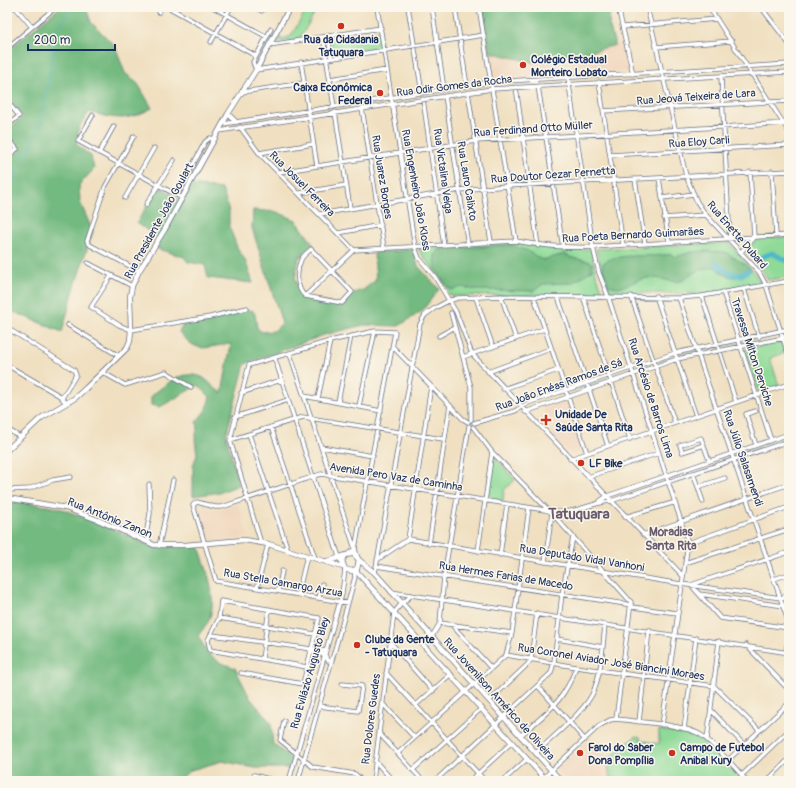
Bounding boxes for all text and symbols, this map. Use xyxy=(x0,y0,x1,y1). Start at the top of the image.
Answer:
marker: Rua da Cidadania Tatuquara xyxy=(336,21,346,31)
scale bar xyxy=(28,26,115,52)
text: 200 m xyxy=(34,33,71,48)
place label: Rua da Cidadania Tatuquara xyxy=(303,33,379,59)
place label: Colégio Estadual Monteiro Lobato xyxy=(531,53,607,79)
marker: Colégio Estadual Monteiro Lobato xyxy=(518,60,528,70)
street label: Rua Odir Gomes da Rocha xyxy=(395,72,513,100)
place label: Caixa Econômica Federal xyxy=(293,81,372,107)
street label: Rua Jeová Teixeira de Lara xyxy=(636,86,756,108)
marker: Caixa Econômica Federal xyxy=(375,88,385,98)
street label: Rua Ferdinand Otto Müller xyxy=(473,118,593,140)
street label: Rua Engenheiro João Kloss xyxy=(399,128,433,252)
street label: Rua Victalina Veiga xyxy=(431,128,455,214)
street label: Rua Eloy Carli xyxy=(668,133,730,151)
street label: Rua Juarez Borges xyxy=(369,134,395,220)
street label: Rua Lauro Calixto xyxy=(454,140,480,222)
street label: Rua Josuel Ferreira xyxy=(267,149,337,219)
street label: Rua Presidente João Goulart xyxy=(122,160,197,281)
street label: Rua Doutor Cezar Pernetta xyxy=(490,164,616,186)
street label: Rua Enette Dubard xyxy=(704,199,770,271)
street label: Rua Poeta Bernardo Guimarães xyxy=(562,225,704,245)
street label: Travessa Milton Derviche xyxy=(728,296,776,408)
street label: Rua Arcésio de Barros Lima xyxy=(625,336,677,460)
street label: Rua João Enéas Ramos de Sá xyxy=(494,356,624,414)
place label: Unidade De Saúde Santa Rita xyxy=(555,408,633,434)
street label: Rua Júlio Salasamendi xyxy=(720,408,766,508)
marker: Unidade De Saúde Santa Rita xyxy=(540,414,552,426)
place label: LF Bike xyxy=(589,457,623,470)
marker: LF Bike xyxy=(576,458,586,468)
street label: Avenida Pero Vaz de Caminha xyxy=(329,460,463,494)
street label: Rua Antônio Zanon xyxy=(66,495,154,541)
district label: Tatuquara xyxy=(547,505,610,524)
district label: Moradias Santa Rita xyxy=(645,525,697,554)
street label: Rua Deputado Vidal Vanhoni xyxy=(519,542,645,574)
street label: Rua Hermes Farias de Macedo xyxy=(438,559,574,593)
street label: Rua Stella Camargo Arzua xyxy=(223,566,343,600)
street label: Rua Evilázio Augusto Bley xyxy=(288,615,332,730)
place label: Clube da Gente - Tatuquara xyxy=(365,633,435,659)
street label: Rua Jovenilson Américo de Oliveira xyxy=(441,635,557,763)
marker: Clube da Gente - Tatuquara xyxy=(352,640,362,650)
street label: Rua Coronel Aviador José Biancini Moraes xyxy=(517,641,705,683)
street label: Rua Dolores Guedes xyxy=(359,673,383,765)
place label: Farol do Saber Dona Pompília xyxy=(588,741,655,767)
place label: Campo de Futebol Anibal Kury xyxy=(680,741,765,767)
marker: Farol do Saber Dona Pompília xyxy=(575,748,585,758)
marker: Campo de Futebol Anibal Kury xyxy=(667,748,677,758)

